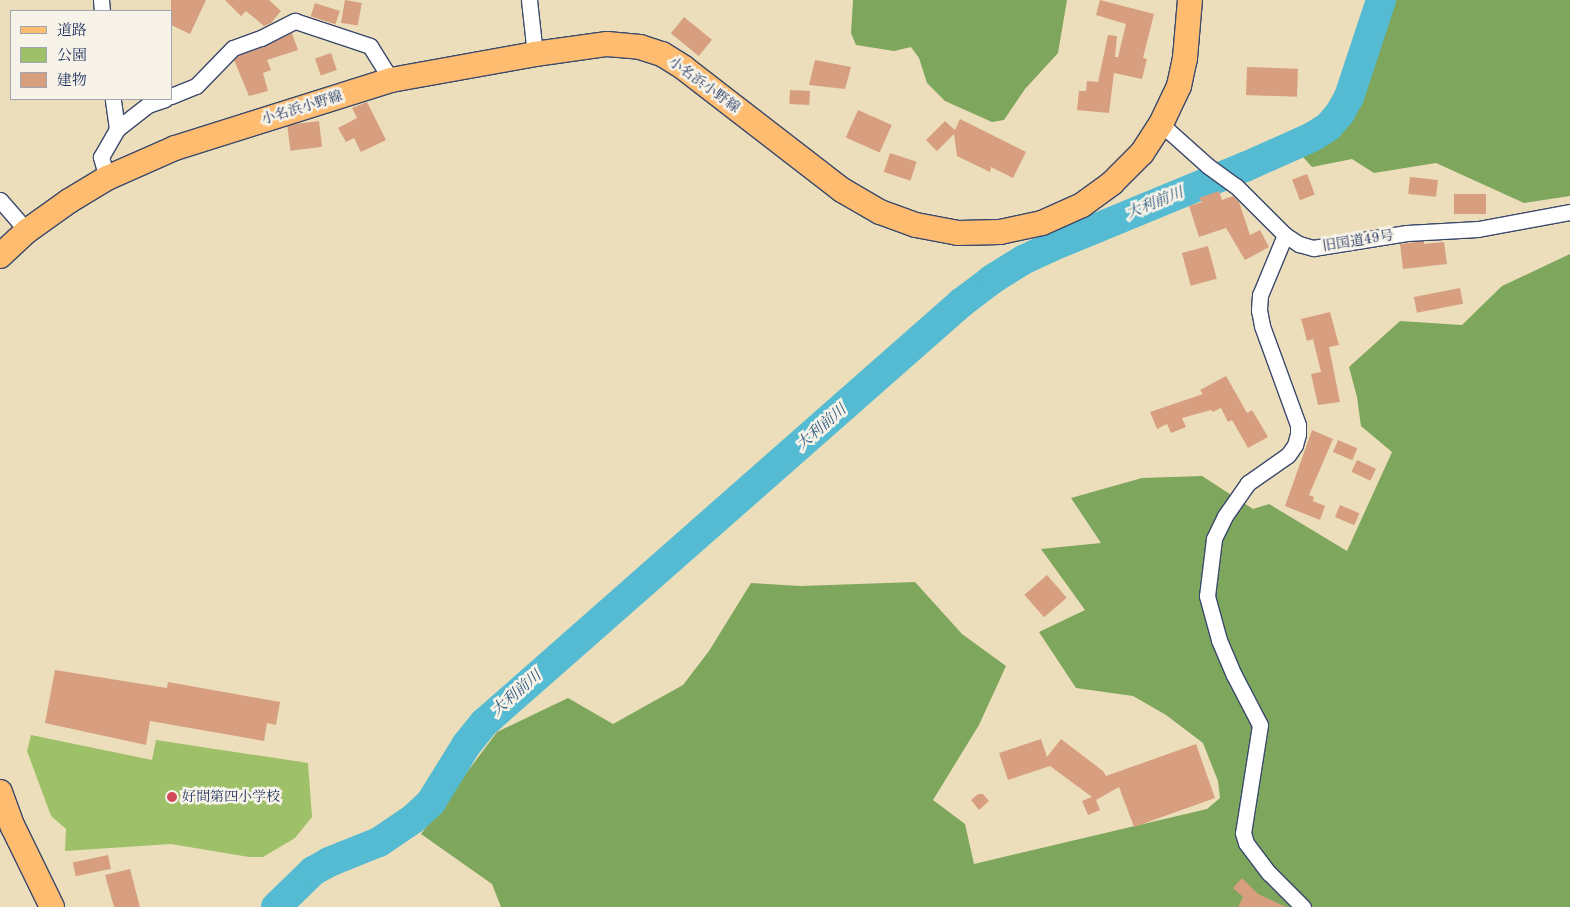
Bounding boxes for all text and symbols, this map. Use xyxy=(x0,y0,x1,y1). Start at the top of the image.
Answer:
legend xyxy=(10,10,172,100)
text: 道路 xyxy=(57,24,87,39)
text: 公園 xyxy=(57,49,87,64)
street label: 小名浜小野線 xyxy=(665,54,743,116)
text: 建物 xyxy=(57,74,87,89)
street label: 小名浜小野線 xyxy=(259,88,345,128)
water label: 大利前川 xyxy=(1124,184,1186,224)
street label: 旧国道49号 xyxy=(1321,227,1395,255)
water label: 大利前川 xyxy=(793,402,851,454)
water label: 大利前川 xyxy=(488,668,546,720)
place label: 好間第四小学校 xyxy=(182,789,280,805)
marker: 好間第四小学校 xyxy=(166,791,178,803)

